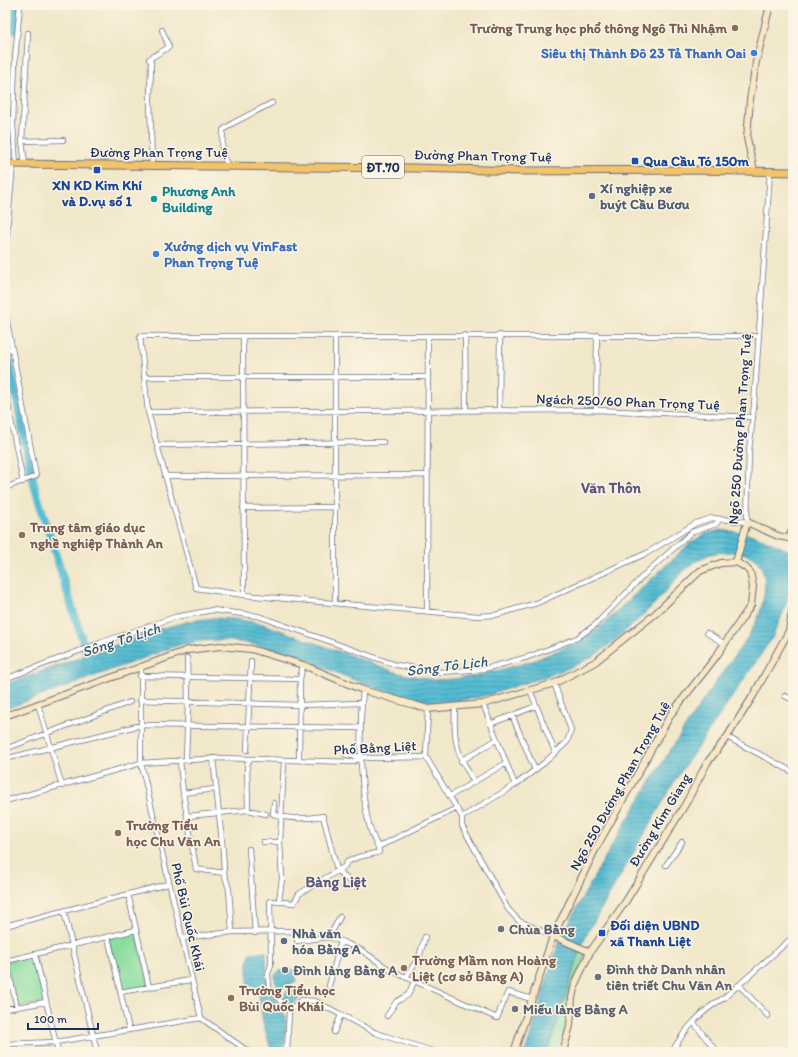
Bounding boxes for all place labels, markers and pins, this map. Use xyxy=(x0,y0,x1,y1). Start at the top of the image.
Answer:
place label: Trường Trung học phổ thông Ngô Thì Nhậm xyxy=(469,20,727,37)
marker: Trường Trung học phổ thông Ngô Thì Nhậm xyxy=(730,23,740,33)
place label: Siêu thị Thành Đô 23 Tả Thanh Oai xyxy=(541,45,746,62)
marker: Siêu thị Thành Đô 23 Tả Thanh Oai xyxy=(749,48,759,58)
place label: Qua Cầu Tó 150m xyxy=(643,153,749,170)
marker: Qua Cầu Tó 150m xyxy=(630,156,640,166)
marker: XN KD Kim Khí và D.vụ số 1 xyxy=(92,165,102,175)
place label: XN KD Kim Khí và D.vụ số 1 xyxy=(52,177,142,210)
place label: Xí nghiệp xe buýt Cầu Bươu xyxy=(600,180,690,213)
place label: Phương Anh Building xyxy=(162,183,236,216)
marker: Xí nghiệp xe buýt Cầu Bươu xyxy=(587,191,597,201)
marker: Phương Anh Building xyxy=(149,194,159,204)
place label: Xưởng dịch vụ VinFast Phan Trọng Tuệ xyxy=(164,238,298,271)
marker: Xưởng dịch vụ VinFast Phan Trọng Tuệ xyxy=(151,249,161,259)
place label: Trung tâm giáo dục nghề nghiệp Thành An xyxy=(29,519,163,552)
marker: Trung tâm giáo dục nghề nghiệp Thành An xyxy=(17,530,27,540)
place label: Trường Tiểu học Chu Văn An xyxy=(125,817,221,850)
marker: Trường Tiểu học Chu Văn An xyxy=(113,828,123,838)
place label: Đối diện UBND xã Thanh Liệt xyxy=(610,917,700,950)
place label: Chùa Bằng xyxy=(509,921,576,938)
marker: Chùa Bằng xyxy=(496,924,506,934)
place label: Nhà văn hóa Bằng A xyxy=(292,925,362,958)
marker: Đối diện UBND xã Thanh Liệt xyxy=(597,928,607,938)
marker: Nhà văn hóa Bằng A xyxy=(279,936,289,946)
place label: Trường Mầm non Hoàng Liệt (cơ sở Bằng A) xyxy=(411,952,557,985)
place label: Đình thờ Danh nhân tiên triết Chu Văn An xyxy=(606,961,732,994)
place label: Đình làng Bằng A xyxy=(293,962,398,979)
marker: Trường Mầm non Hoàng Liệt (cơ sở Bằng A) xyxy=(399,963,409,973)
marker: Đình làng Bằng A xyxy=(280,965,290,975)
marker: Đình thờ Danh nhân tiên triết Chu Văn An xyxy=(593,972,603,982)
place label: Trường Tiểu học Bùi Quốc Khái xyxy=(238,982,336,1015)
marker: Trường Tiểu học Bùi Quốc Khái xyxy=(226,993,236,1003)
place label: Miếu làng Bằng A xyxy=(523,1001,629,1018)
marker: Miếu làng Bằng A xyxy=(510,1004,520,1014)

